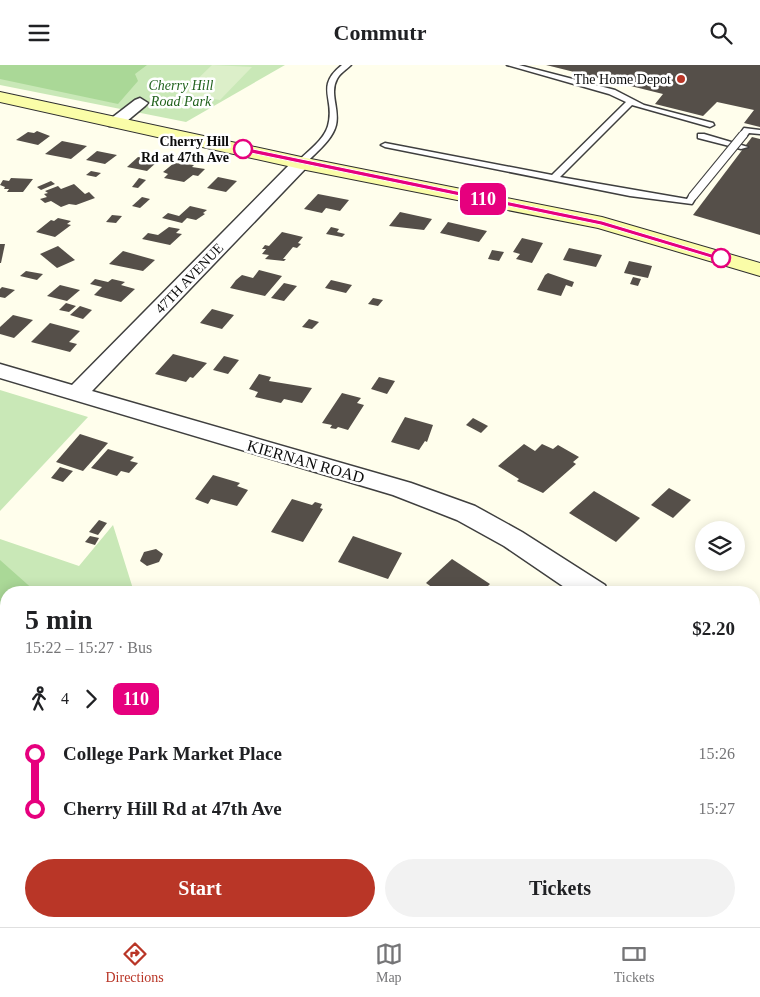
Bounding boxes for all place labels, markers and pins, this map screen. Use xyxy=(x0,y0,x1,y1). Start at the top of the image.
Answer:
place label: The Home Depot xyxy=(574,72,671,87)
marker: The Home Depot xyxy=(675,73,687,85)
place label: Cherry Hill Rd at 47th Ave xyxy=(141,134,229,165)
marker: Cherry Hill Rd at 47th Ave xyxy=(233,139,253,159)
unlabelled marker xyxy=(711,248,731,268)

